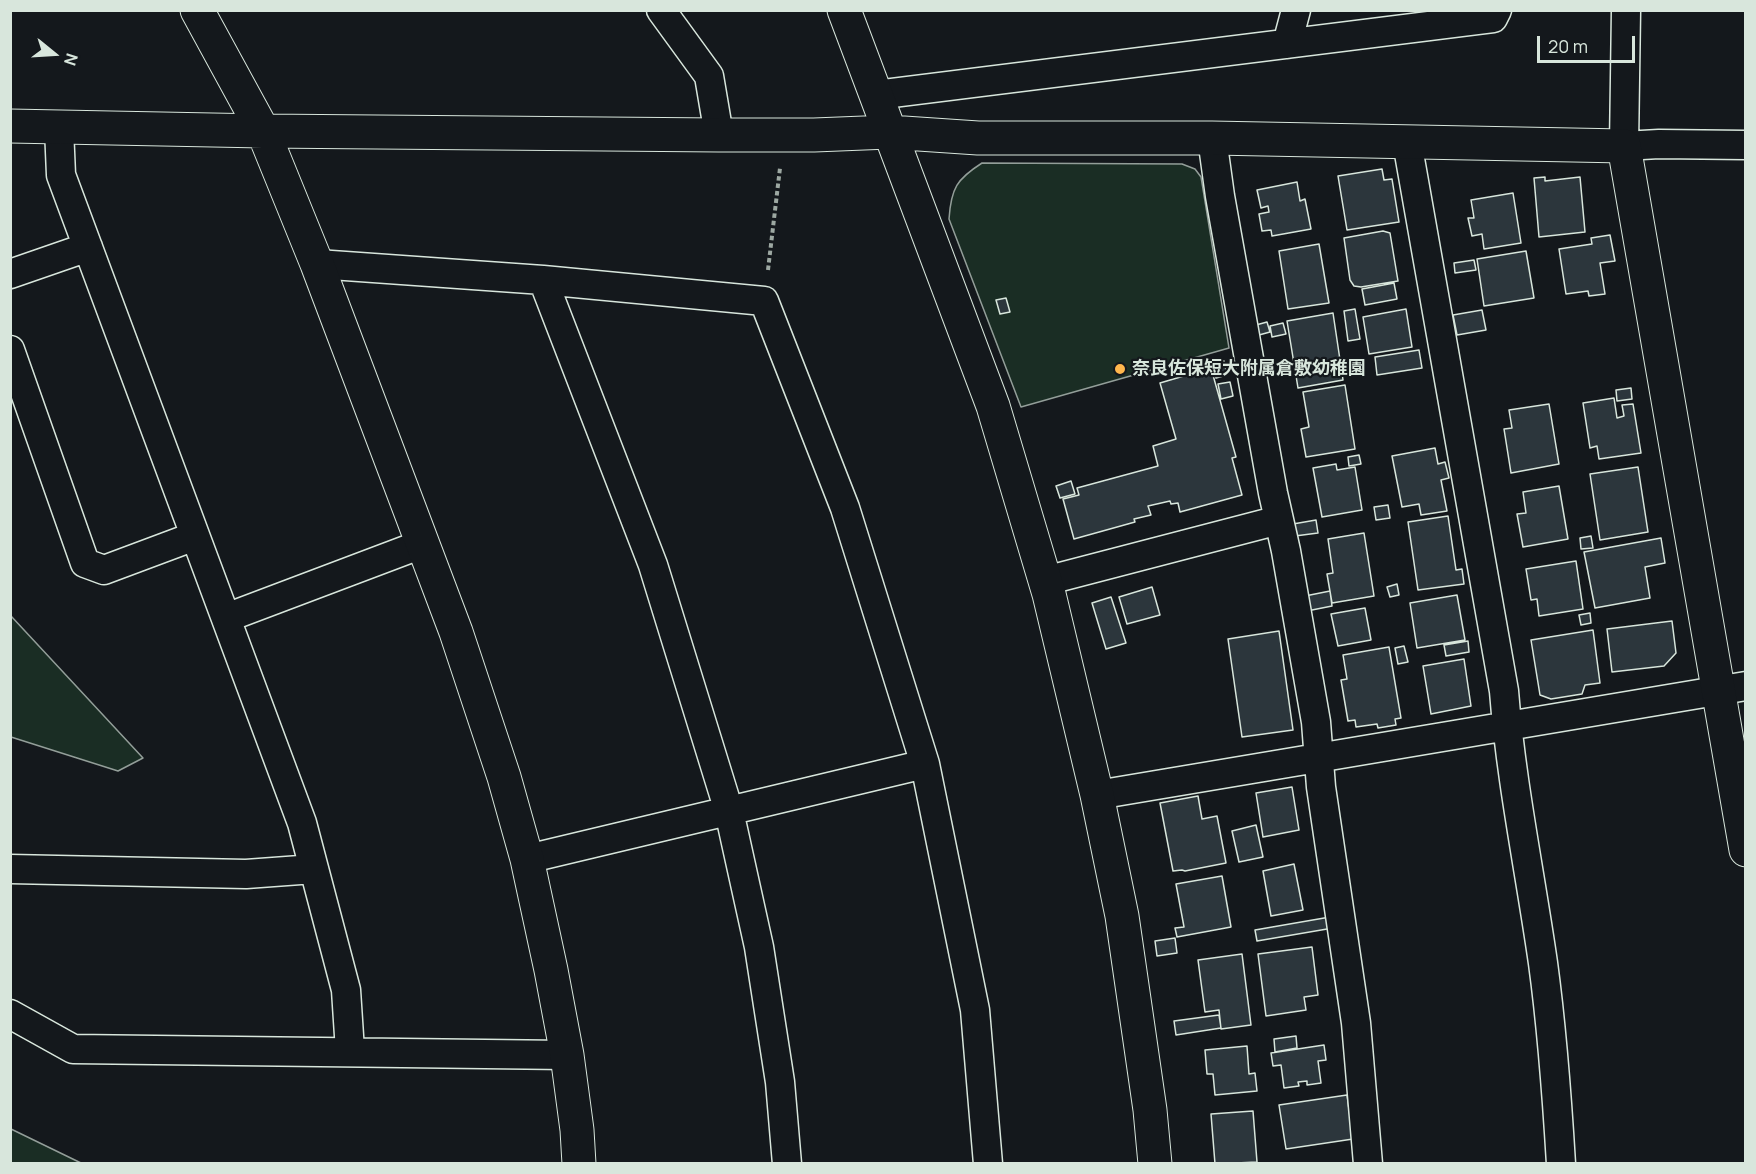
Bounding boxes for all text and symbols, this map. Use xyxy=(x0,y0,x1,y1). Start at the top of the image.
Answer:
north arrow xyxy=(24,24,84,84)
scale bar xyxy=(1540,24,1638,62)
text: 20 m xyxy=(1548,34,1588,58)
text: N xyxy=(59,51,83,68)
place label: 奈良佐保短大附属倉敷幼稚園 xyxy=(1132,358,1366,380)
marker: 奈良佐保短大附属倉敷幼稚園 xyxy=(1113,362,1127,376)

